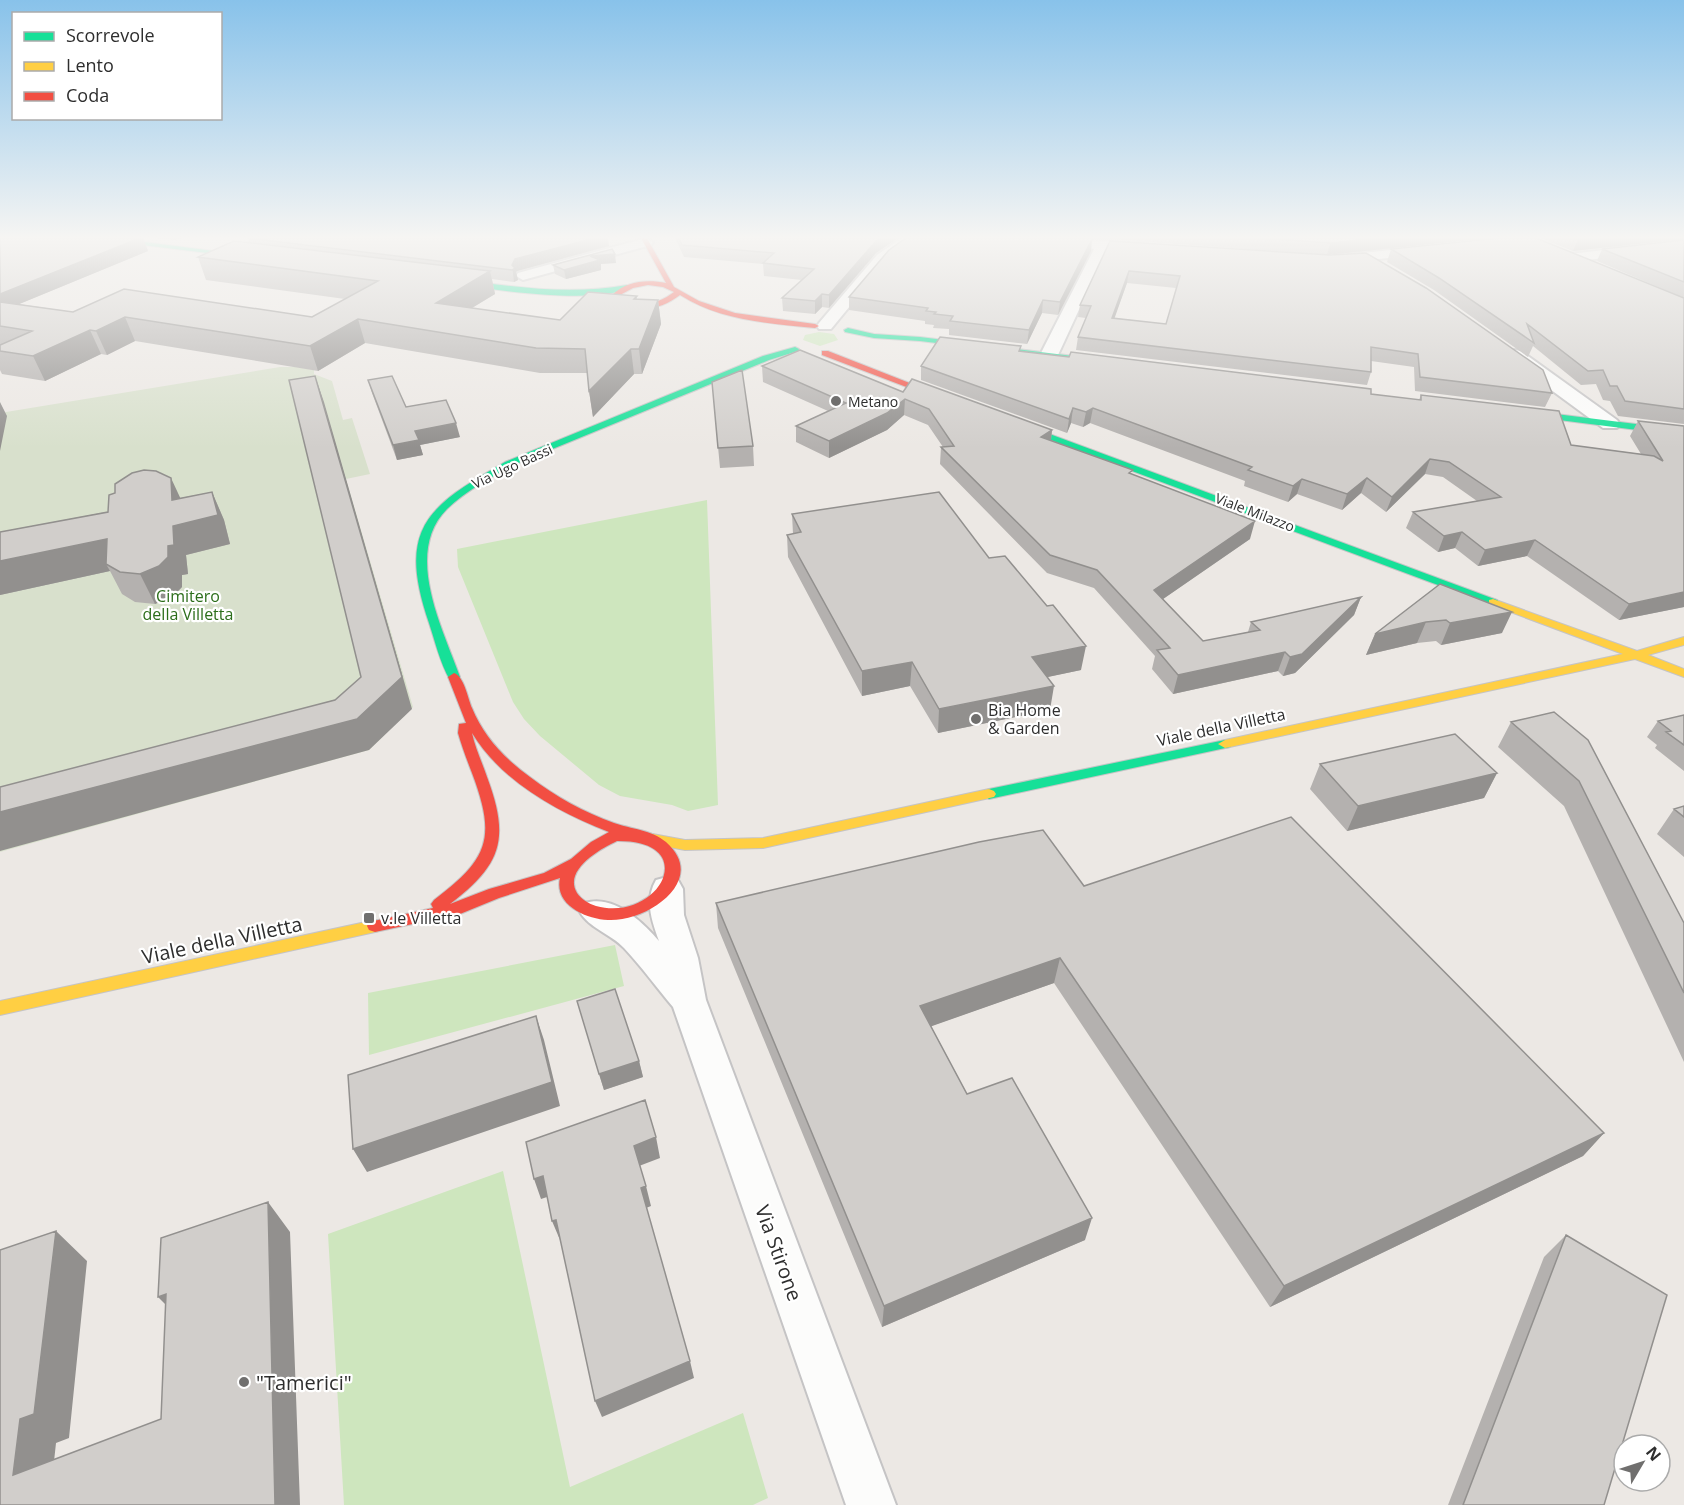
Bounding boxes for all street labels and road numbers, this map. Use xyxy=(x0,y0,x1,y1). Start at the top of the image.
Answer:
street label: Via Ugo Bassi xyxy=(469,439,555,493)
street label: Viale Milazzo xyxy=(1213,488,1297,536)
street label: Viale della Villetta xyxy=(1155,703,1287,751)
street label: Viale della Villetta xyxy=(139,910,305,970)
street label: Via Stirone xyxy=(749,1201,809,1305)

